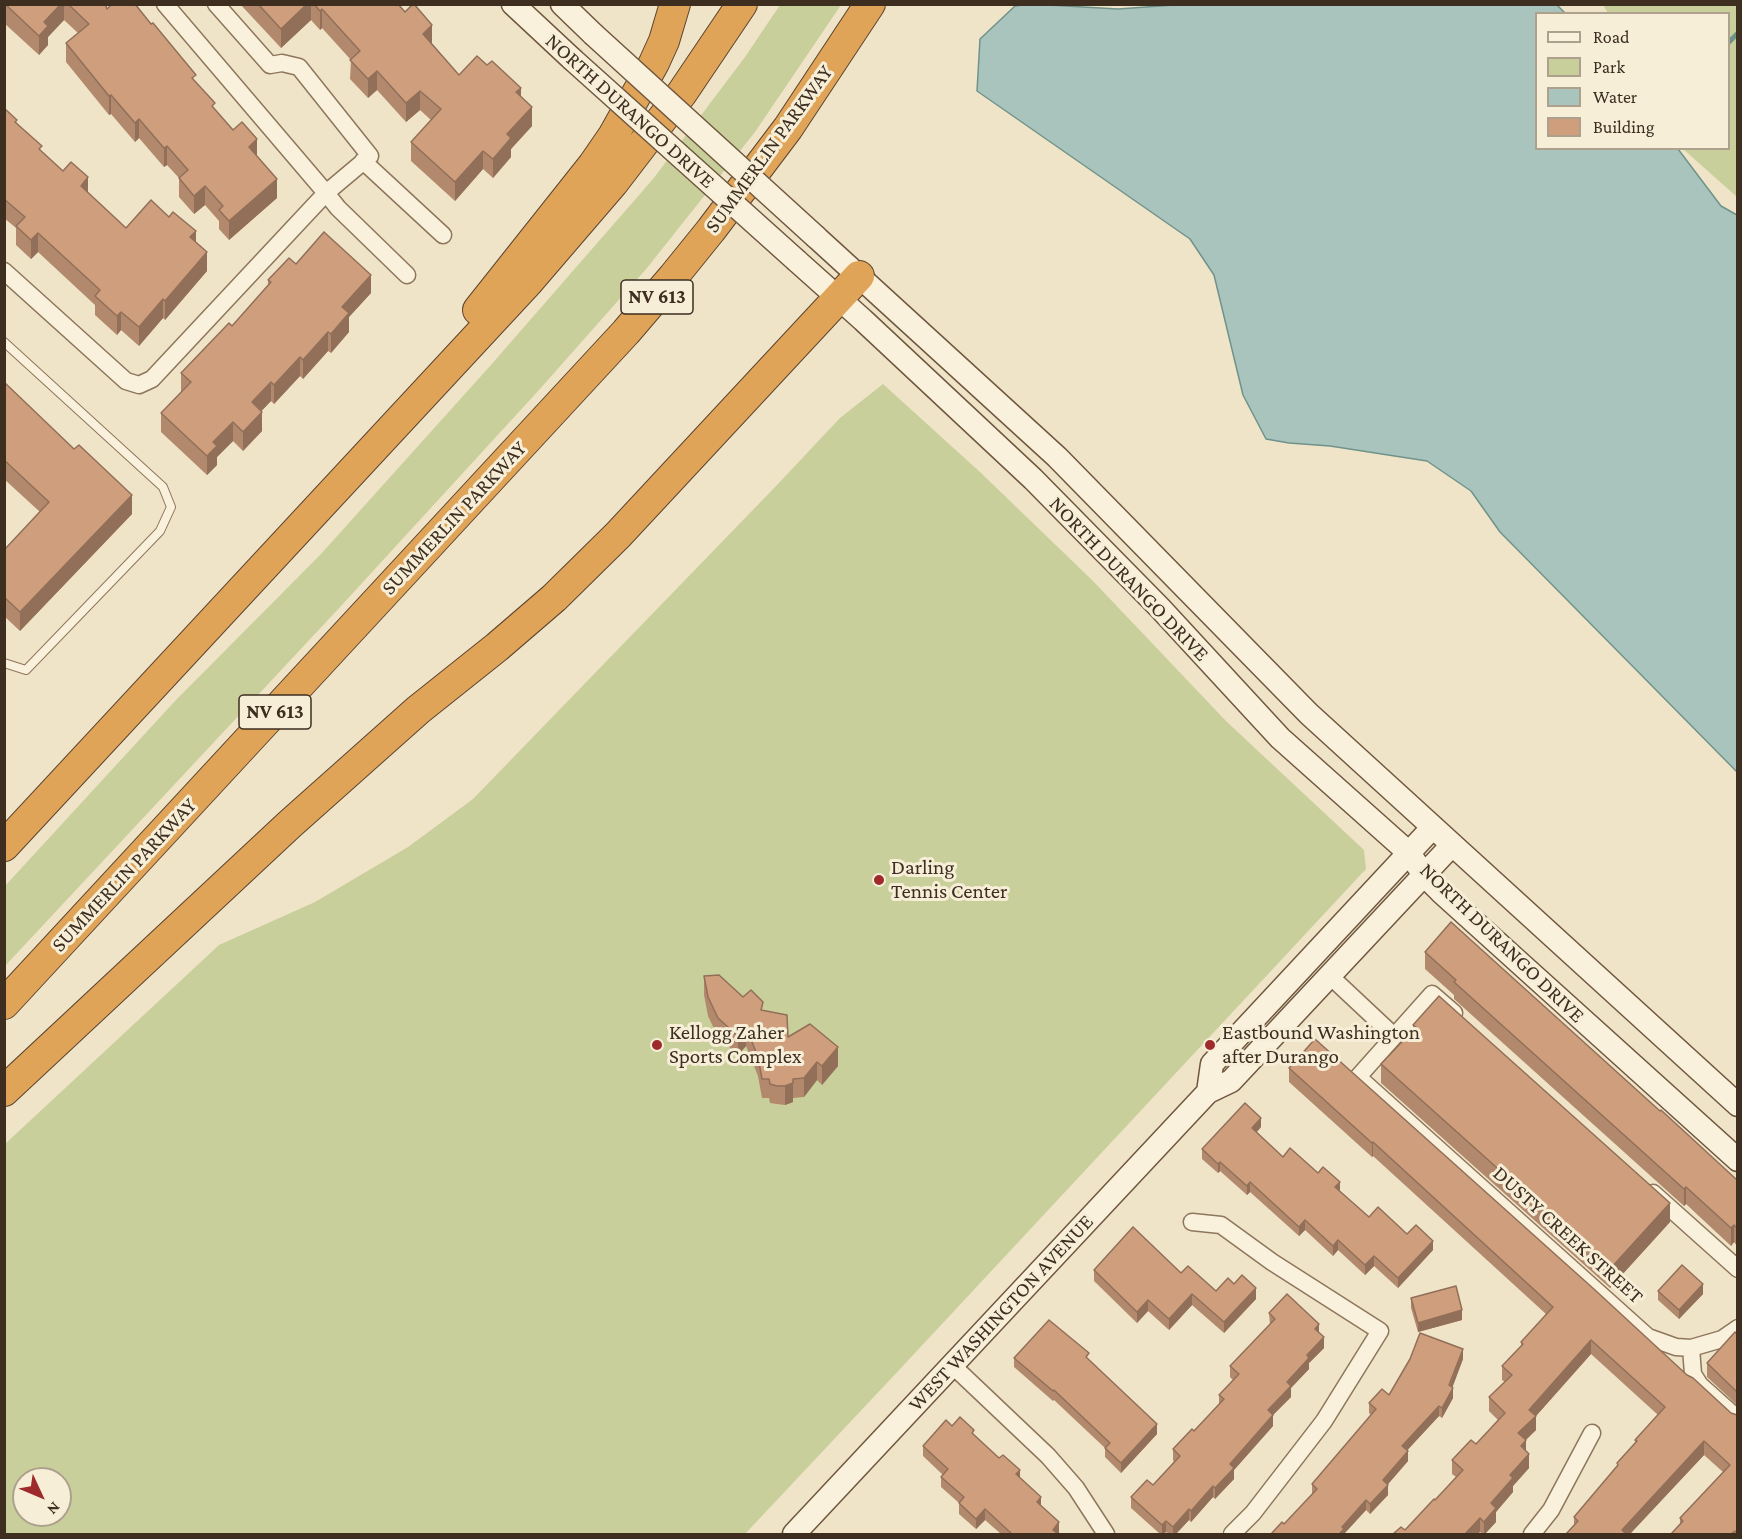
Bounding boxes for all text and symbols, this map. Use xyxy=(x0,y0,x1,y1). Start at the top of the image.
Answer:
legend xyxy=(1535,12,1730,150)
text: Road xyxy=(1593,27,1630,47)
street label: NORTH DURANGO DRIVE xyxy=(540,28,720,194)
text: Park xyxy=(1593,57,1625,77)
street label: SUMMERLIN PARKWAY xyxy=(700,60,838,238)
text: Water xyxy=(1593,87,1637,107)
text: Building xyxy=(1593,117,1654,137)
road number: NV 613 xyxy=(621,280,693,314)
street label: SUMMERLIN PARKWAY xyxy=(376,436,532,600)
street label: NORTH DURANGO DRIVE xyxy=(1044,491,1214,667)
road number: NV 613 xyxy=(239,695,311,729)
street label: SUMMERLIN PARKWAY xyxy=(46,793,202,957)
place label: Darling Tennis Center xyxy=(891,855,1007,905)
street label: NORTH DURANGO DRIVE xyxy=(1414,858,1590,1028)
marker: Darling Tennis Center xyxy=(872,873,886,887)
place label: Kellogg Zaher Sports Complex xyxy=(669,1020,802,1070)
place label: Eastbound Washington after Durango xyxy=(1222,1020,1420,1070)
marker: Kellogg Zaher Sports Complex xyxy=(650,1038,664,1052)
marker: Eastbound Washington after Durango xyxy=(1203,1038,1217,1052)
street label: DUSTY CREEK STREET xyxy=(1488,1161,1648,1309)
street label: WEST WASHINGTON AVENUE xyxy=(903,1209,1099,1417)
north arrow xyxy=(12,1467,72,1527)
text: N xyxy=(44,1499,64,1518)

